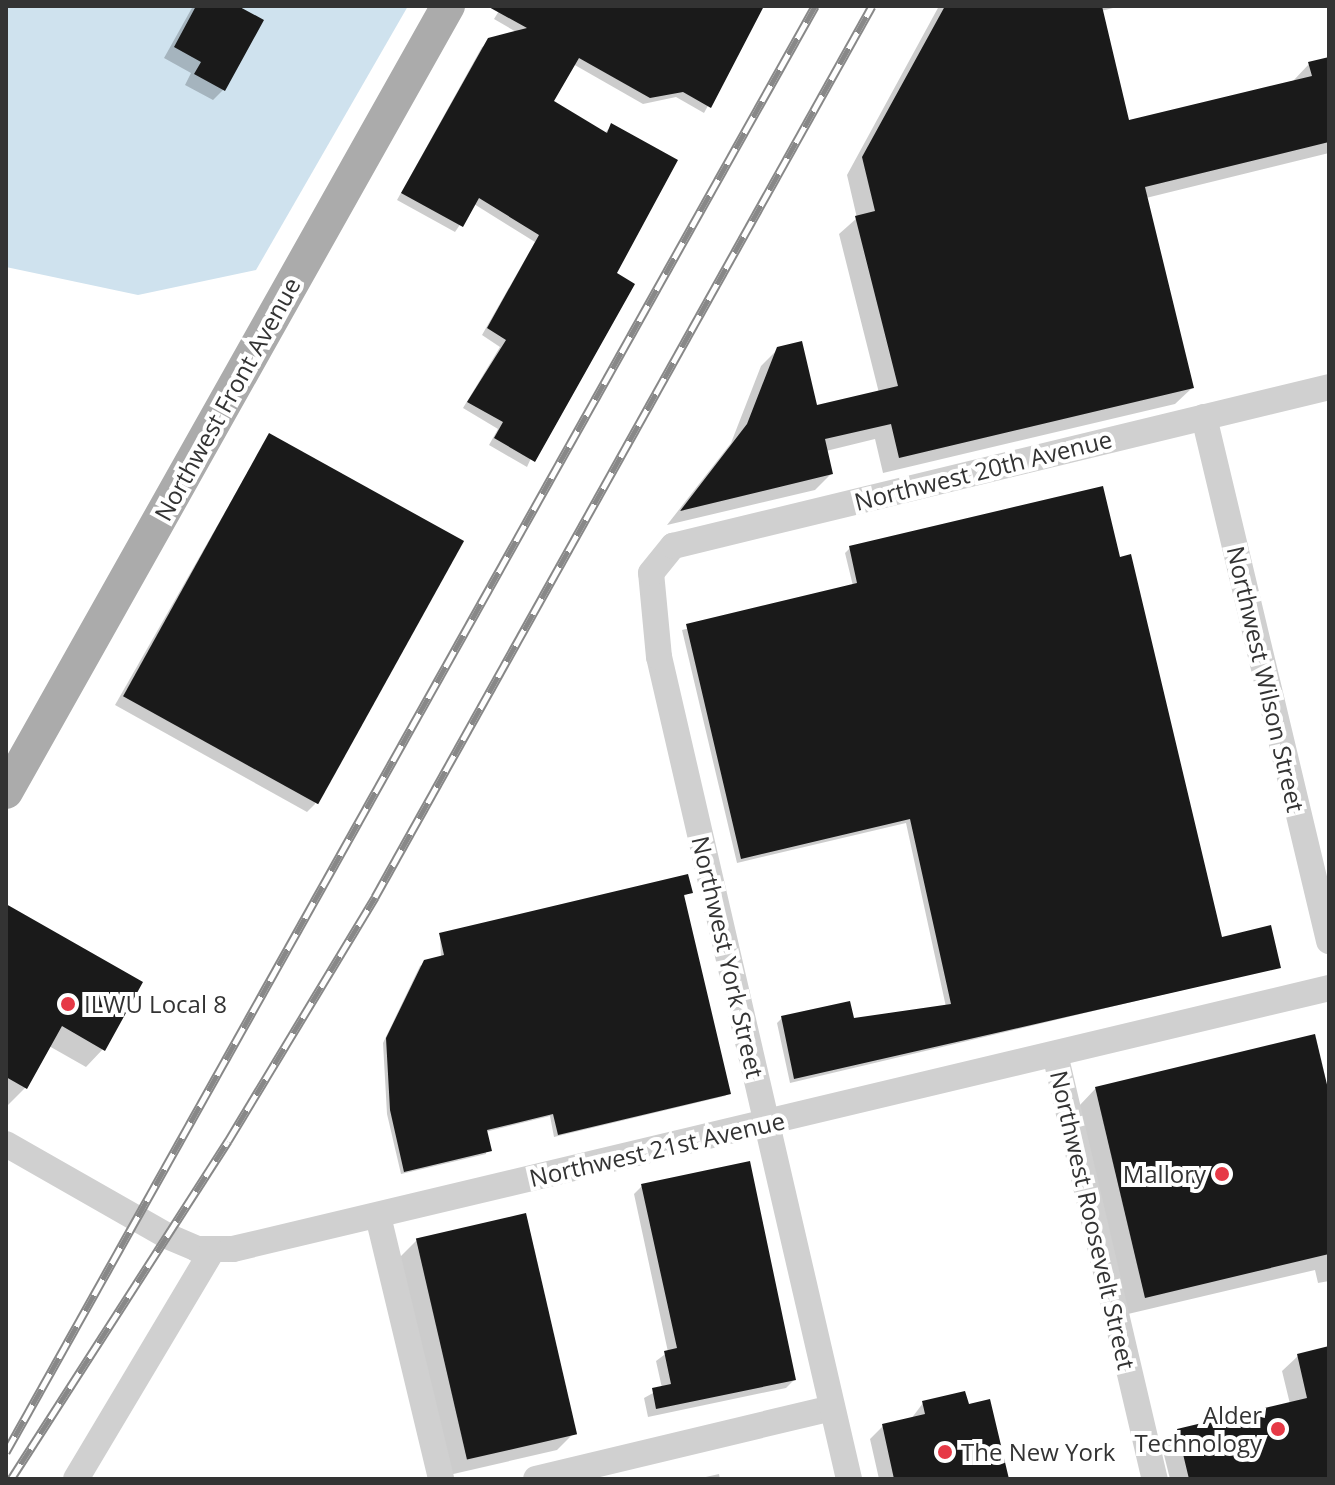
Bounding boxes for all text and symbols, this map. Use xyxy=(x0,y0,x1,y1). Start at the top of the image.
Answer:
street label: Northwest Front Avenue xyxy=(148,272,306,526)
street label: Northwest 20th Avenue xyxy=(851,424,1115,516)
street label: Northwest Wilson Street xyxy=(1221,543,1311,815)
street label: Northwest York Street xyxy=(686,833,770,1081)
place label: ILWU Local 8 xyxy=(84,990,227,1018)
marker: ILWU Local 8 xyxy=(59,995,77,1013)
street label: Northwest Roosevelt Street xyxy=(1045,1068,1141,1372)
street label: Northwest 21st Avenue xyxy=(527,1106,787,1192)
place label: Mallory xyxy=(1123,1160,1206,1188)
marker: Mallory xyxy=(1213,1165,1231,1183)
place label: Alder Technology xyxy=(1134,1401,1262,1457)
marker: Alder Technology xyxy=(1269,1420,1287,1438)
place label: The New York xyxy=(961,1438,1115,1466)
marker: The New York xyxy=(936,1443,954,1461)

